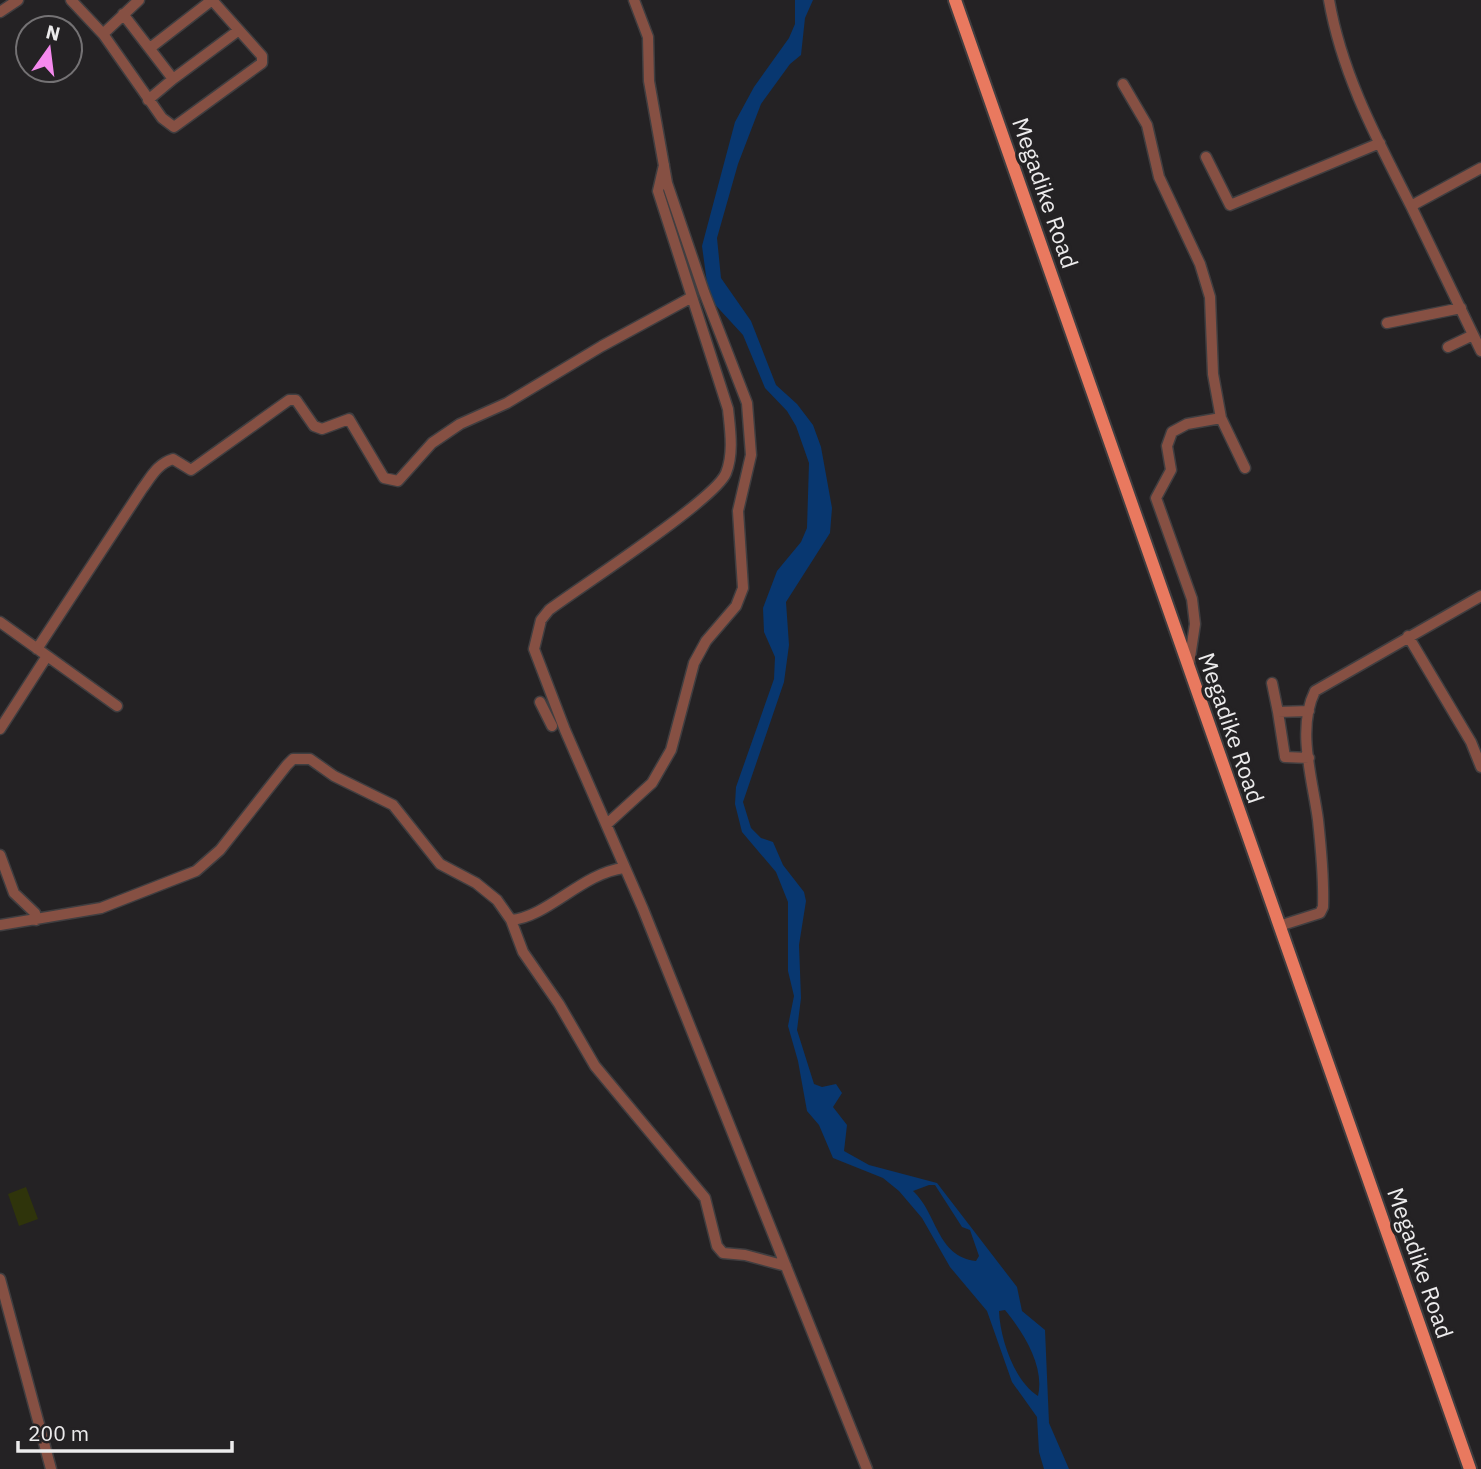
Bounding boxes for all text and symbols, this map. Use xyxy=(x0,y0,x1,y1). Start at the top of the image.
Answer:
north arrow xyxy=(14,14,84,84)
text: N xyxy=(44,19,63,46)
street label: Megadike Road xyxy=(1006,113,1086,272)
street label: Megadike Road xyxy=(1192,648,1272,807)
street label: Megadike Road xyxy=(1381,1183,1461,1342)
scale bar xyxy=(18,1410,231,1454)
text: 200 m xyxy=(28,1419,89,1447)

